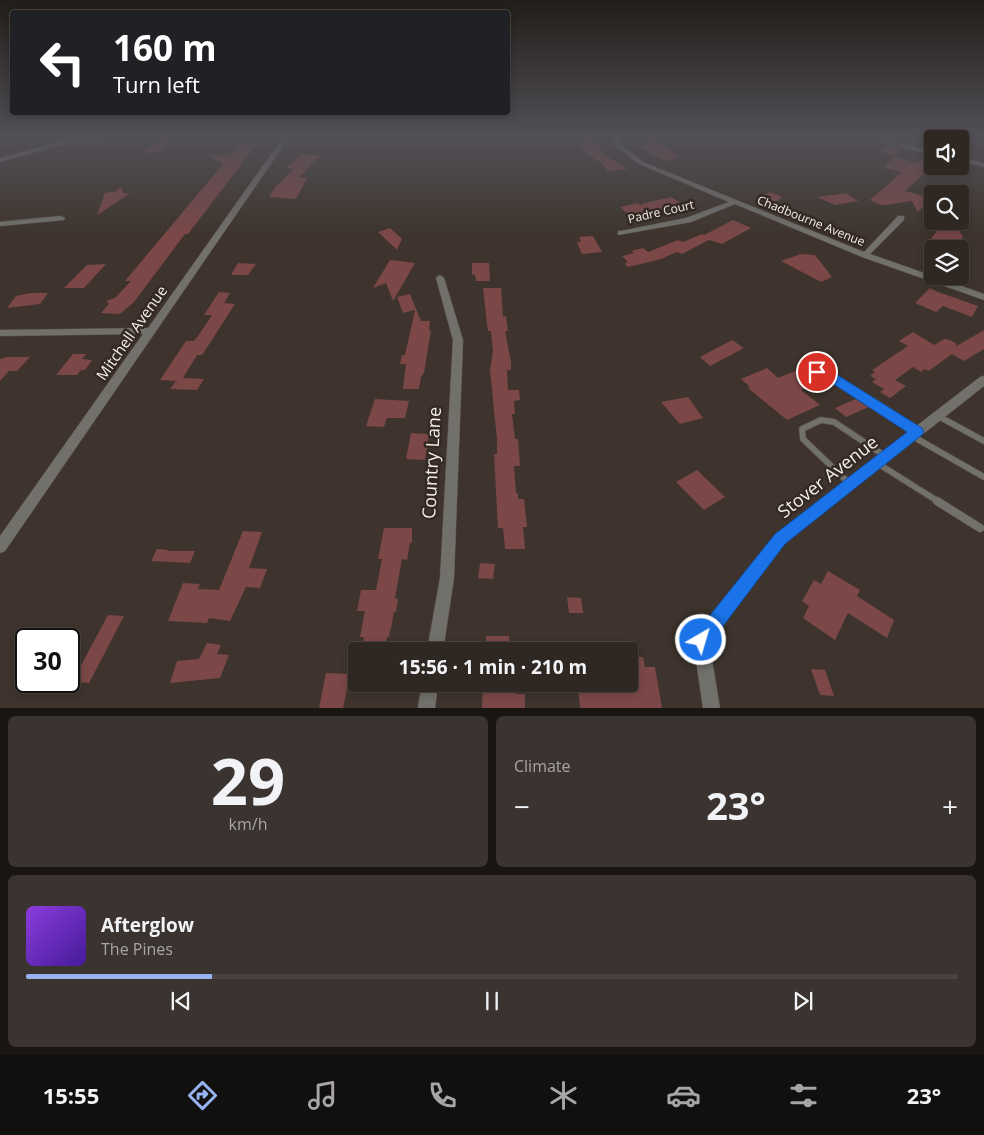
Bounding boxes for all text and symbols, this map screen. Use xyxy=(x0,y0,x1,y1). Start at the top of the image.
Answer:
text: 160 m xyxy=(113,24,217,71)
icon: left xyxy=(30,30,95,95)
text: Turn left xyxy=(113,69,200,99)
map controls xyxy=(924,130,969,285)
button: sound xyxy=(924,130,969,175)
button: search xyxy=(924,185,969,230)
street label: Chadbourne Avenue xyxy=(755,191,868,250)
street label: Padre Court xyxy=(626,196,696,227)
button: layers xyxy=(924,240,969,285)
street label: Mitchell Avenue xyxy=(91,281,171,384)
pin xyxy=(796,351,838,393)
icon: arrive xyxy=(803,358,831,386)
street label: Country Lane xyxy=(416,406,446,520)
street label: Stover Avenue xyxy=(772,430,882,523)
position arrow xyxy=(674,613,726,665)
speed limit sign: 30 xyxy=(15,628,80,693)
text: 15:56 · 1 min · 210 m xyxy=(399,654,587,680)
text: 29 xyxy=(211,736,285,824)
text: Climate xyxy=(514,755,571,777)
text: 23° xyxy=(706,779,766,831)
text: − xyxy=(514,787,530,825)
text: + xyxy=(942,787,958,825)
text: km/h xyxy=(229,813,267,835)
text: Afterglow xyxy=(101,912,194,938)
text: The Pines xyxy=(101,938,173,960)
icon: previous xyxy=(167,987,195,1015)
icon: pause xyxy=(478,987,506,1015)
icon: next xyxy=(789,987,817,1015)
icon: directions xyxy=(185,1078,220,1113)
icon: music xyxy=(305,1078,340,1113)
icon: phone xyxy=(425,1078,460,1113)
icon: climate xyxy=(546,1078,581,1113)
icon: car xyxy=(666,1078,701,1113)
icon: filters xyxy=(786,1078,821,1113)
text: 15:55 xyxy=(43,1080,99,1110)
text: 23° xyxy=(907,1080,941,1110)

